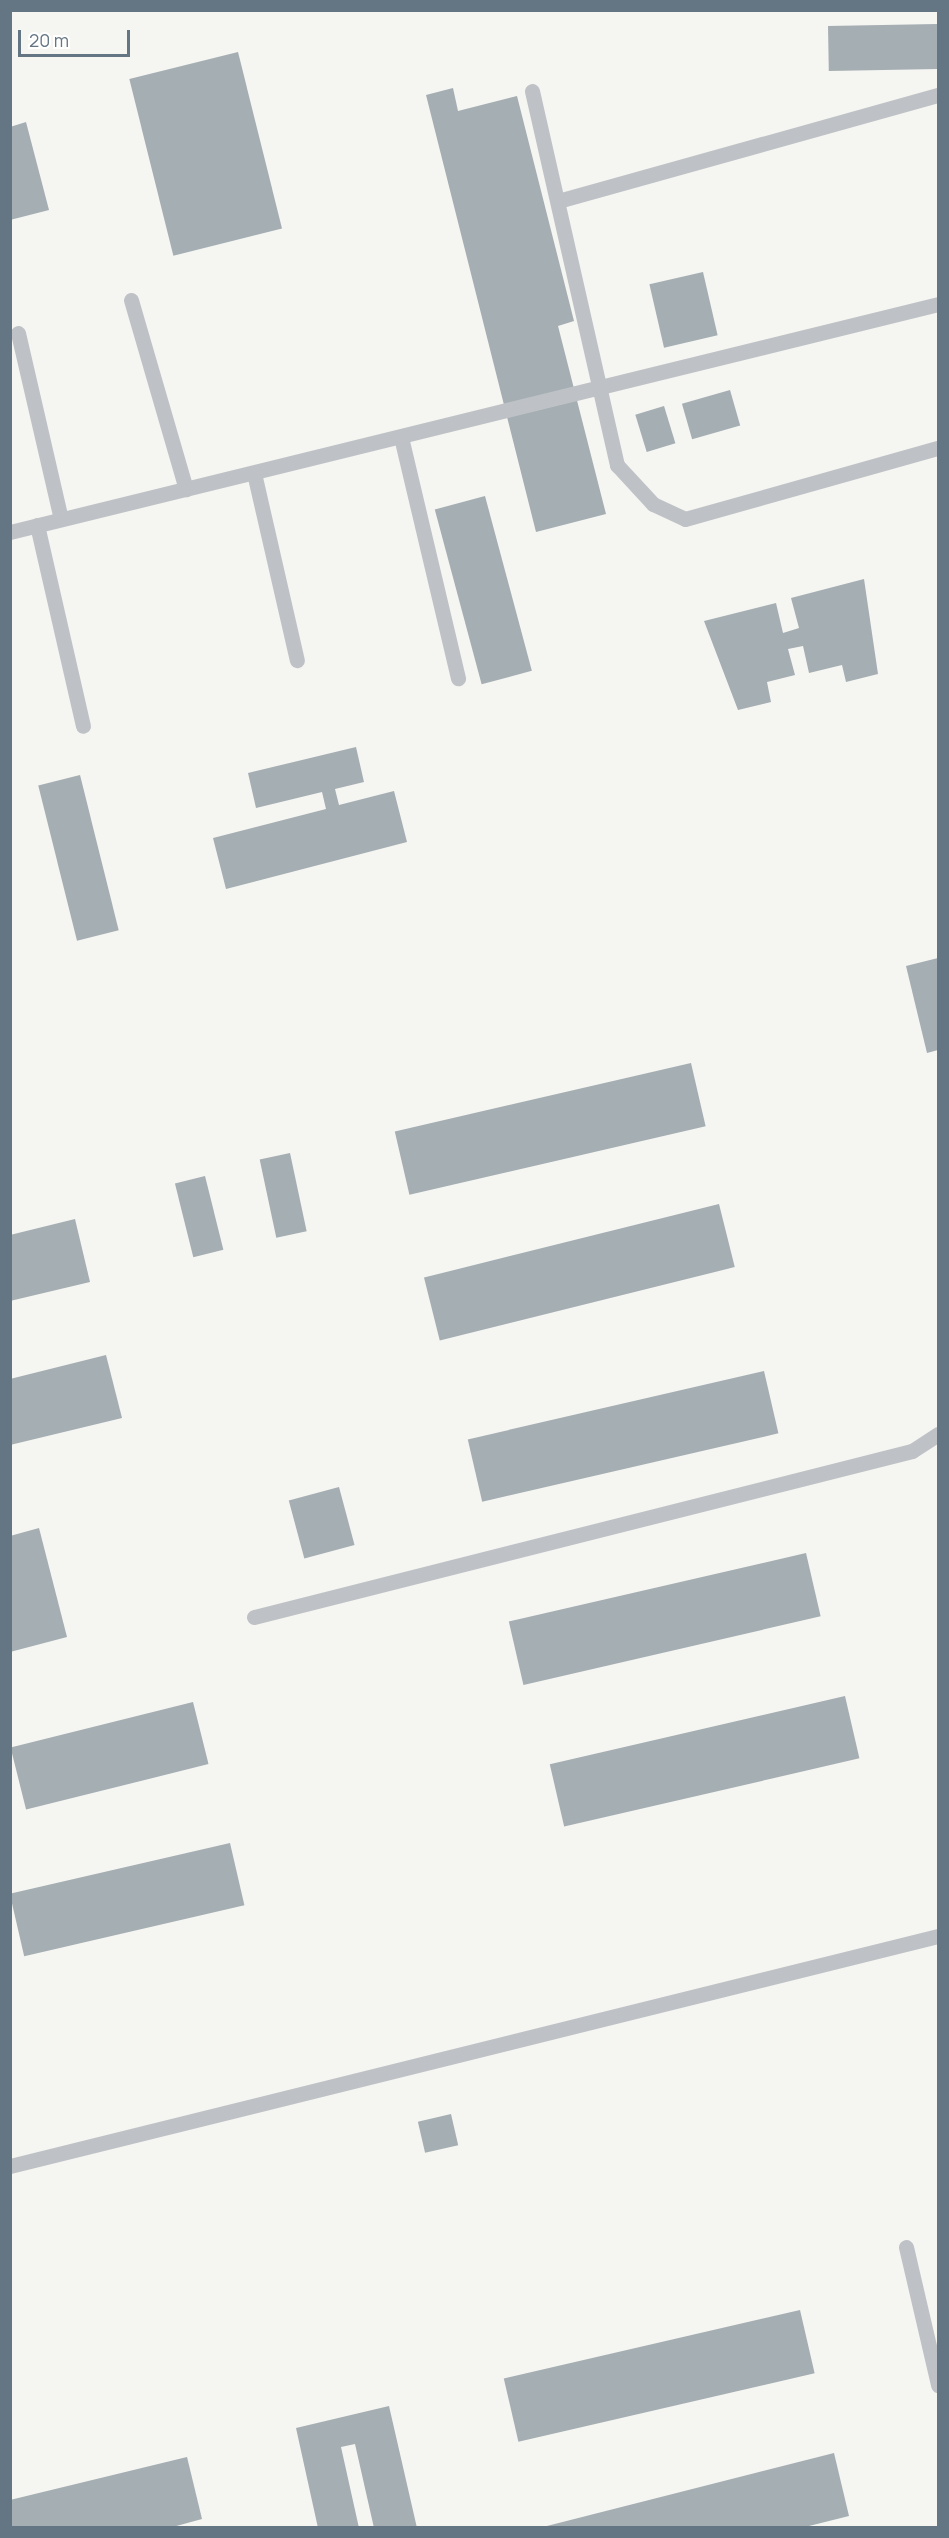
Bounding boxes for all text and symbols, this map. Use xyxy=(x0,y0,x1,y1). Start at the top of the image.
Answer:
scale bar xyxy=(21,18,134,56)
text: 20 m xyxy=(29,28,69,52)

